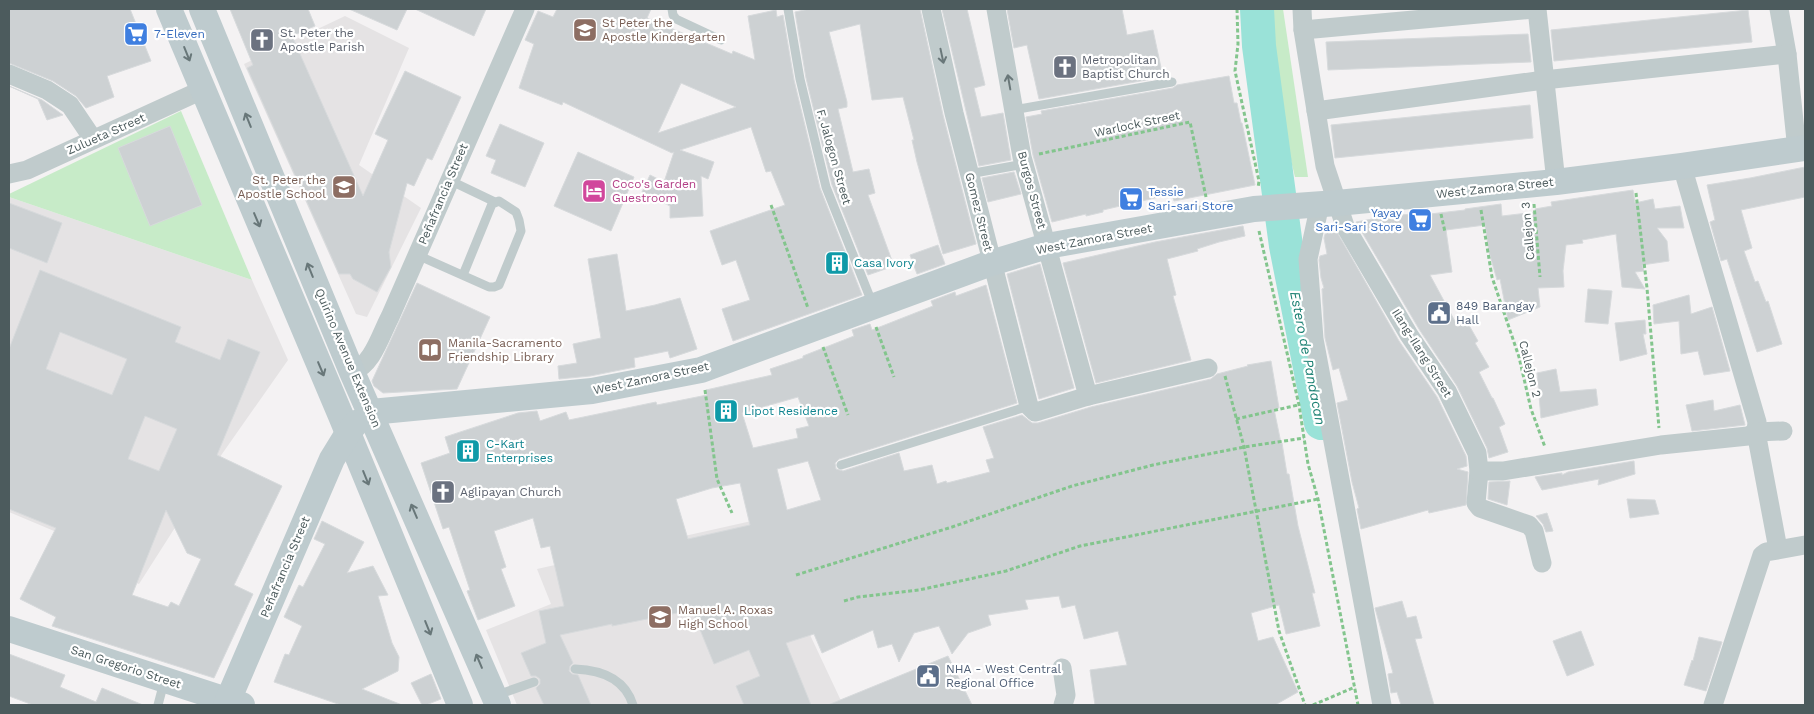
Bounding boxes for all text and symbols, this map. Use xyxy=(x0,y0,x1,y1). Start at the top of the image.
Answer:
place label: St Peter the Apostle Kindergarten xyxy=(602,16,725,44)
school or university icon: St Peter the Apostle Kindergarten xyxy=(572,17,598,43)
supermarket icon: 7-Eleven xyxy=(123,21,149,47)
place label: St. Peter the Apostle Parish xyxy=(280,26,365,54)
place label: 7-Eleven xyxy=(154,27,205,41)
church icon: St. Peter the Apostle Parish xyxy=(249,27,275,53)
one-way arrow xyxy=(183,46,193,61)
one-way arrow xyxy=(937,48,947,64)
place label: Metropolitan Baptist Church xyxy=(1082,53,1170,81)
church icon: Metropolitan Baptist Church xyxy=(1052,54,1078,80)
one-way arrow xyxy=(1003,74,1013,90)
street label: F. Jalogon Street xyxy=(814,108,854,206)
street label: Warlock Street xyxy=(1093,108,1181,140)
street label: Zulueta Street xyxy=(65,110,147,158)
one-way arrow xyxy=(243,113,253,128)
street label: Peñafrancia Street xyxy=(415,141,471,247)
street label: Burgos Street xyxy=(1015,150,1049,230)
street label: Gomez Street xyxy=(962,171,996,253)
place label: St. Peter the Apostle School xyxy=(237,173,326,201)
school or university icon: St. Peter the Apostle School xyxy=(331,174,357,200)
street label: West Zamora Street xyxy=(1436,175,1554,201)
place label: Coco's Garden Guestroom xyxy=(612,177,696,205)
hotel icon: Coco's Garden Guestroom xyxy=(581,178,607,204)
place label: Tessie Sari-sari Store xyxy=(1148,185,1233,213)
supermarket icon: Tessie Sari-sari Store xyxy=(1118,186,1144,212)
street label: Callejon 3 xyxy=(1518,201,1538,261)
place label: Yayay Sari-Sari Store xyxy=(1316,206,1403,234)
supermarket icon: Yayay Sari-Sari Store xyxy=(1407,207,1433,233)
one-way arrow xyxy=(253,212,263,227)
street label: West Zamora Street xyxy=(1035,221,1153,257)
building icon: Casa Ivory xyxy=(824,250,850,276)
place label: Casa Ivory xyxy=(854,256,915,270)
one-way arrow xyxy=(305,263,314,279)
street label: Quirino Avenue Extension xyxy=(312,286,384,430)
water label: Estero de Pandacan xyxy=(1287,290,1329,426)
place label: 849 Barangay Hall xyxy=(1456,299,1536,327)
public building icon: 849 Barangay Hall xyxy=(1426,300,1452,326)
street label: Ilang-Ilang Street xyxy=(1389,306,1455,400)
place label: Manila-Sacramento Friendship Library xyxy=(448,336,562,364)
library icon: Manila-Sacramento Friendship Library xyxy=(417,337,443,363)
street label: Callejon 2 xyxy=(1516,339,1544,399)
street label: West Zamora Street xyxy=(592,359,710,397)
one-way arrow xyxy=(316,361,326,376)
building icon: Lipot Residence xyxy=(713,398,739,424)
place label: Lipot Residence xyxy=(744,404,838,418)
place label: C-Kart Enterprises xyxy=(486,437,553,465)
building icon: C-Kart Enterprises xyxy=(455,438,481,464)
one-way arrow xyxy=(362,470,372,485)
church icon: Aglipayan Church xyxy=(430,479,456,505)
place label: Aglipayan Church xyxy=(460,485,561,499)
one-way arrow xyxy=(408,504,418,519)
street label: Peñafrancia Street xyxy=(257,514,313,620)
place label: Manuel A. Roxas High School xyxy=(678,603,773,631)
school or university icon: Manuel A. Roxas High School xyxy=(647,604,673,630)
one-way arrow xyxy=(424,620,433,635)
street label: San Gregorio Street xyxy=(69,643,183,691)
one-way arrow xyxy=(473,653,482,668)
place label: NHA - West Central Regional Office xyxy=(946,662,1062,690)
public building icon: NHA - West Central Regional Office xyxy=(915,663,941,689)

